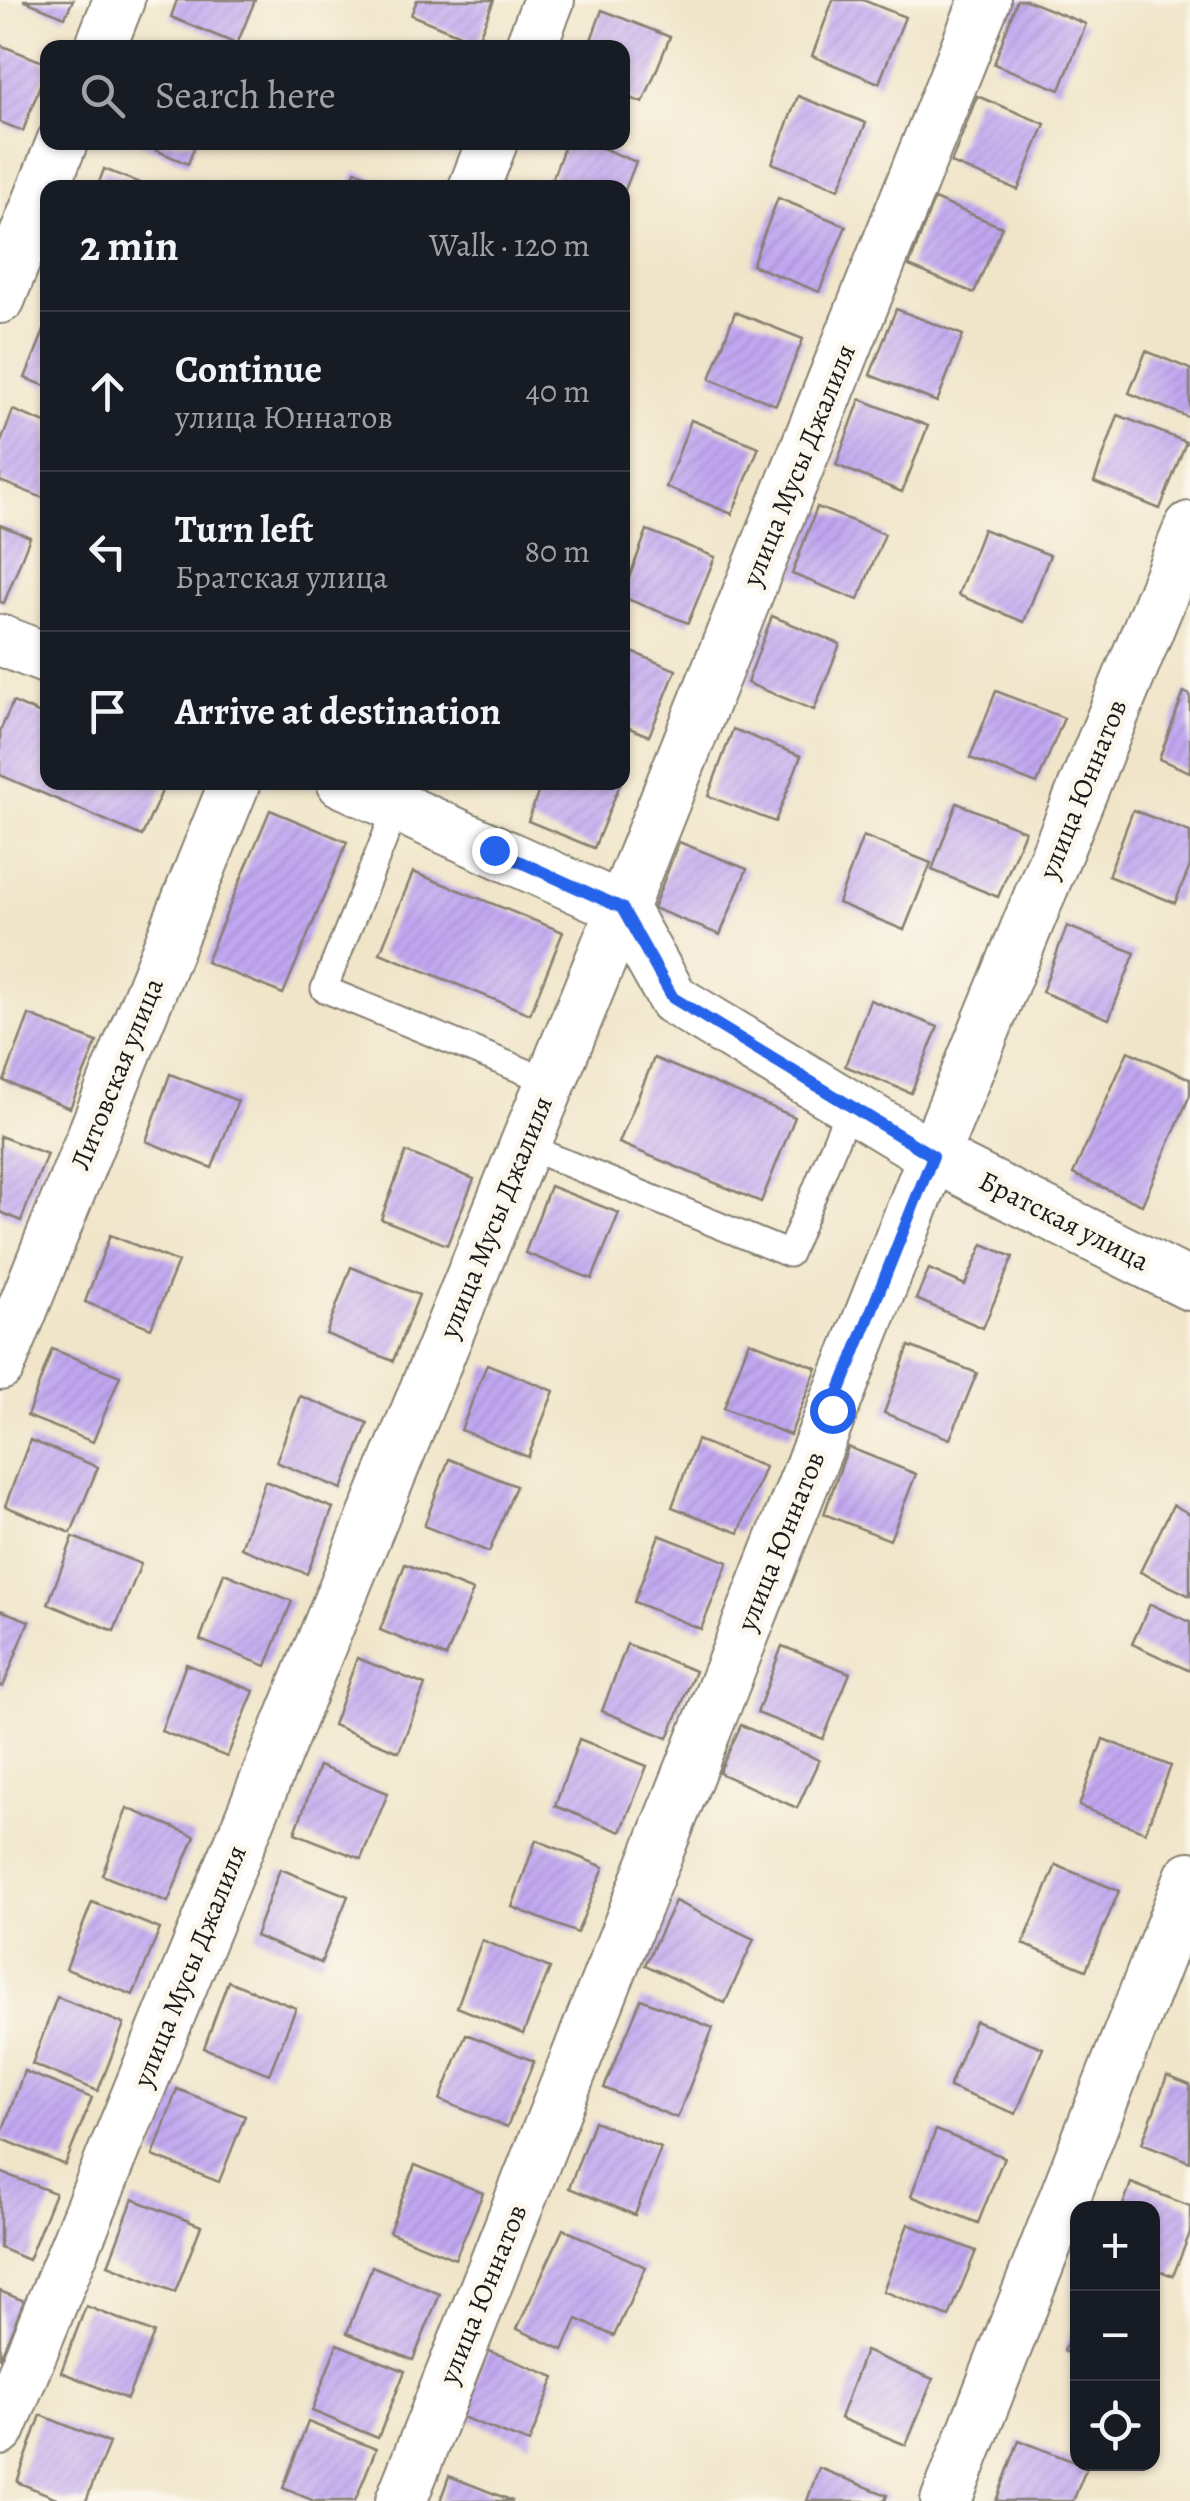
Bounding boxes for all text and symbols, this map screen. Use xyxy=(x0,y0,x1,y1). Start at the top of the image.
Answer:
search box xyxy=(40,40,630,150)
icon: search xyxy=(75,68,130,123)
text: Search here xyxy=(155,69,336,121)
text: 2 min xyxy=(80,217,179,274)
text: Walk · 120 m xyxy=(429,223,590,267)
street label: улица Мусы Джалиля xyxy=(733,338,865,593)
text: Continue xyxy=(175,343,322,395)
icon: ahead xyxy=(80,364,135,419)
text: 40 m xyxy=(525,369,590,413)
text: улица Юннатов xyxy=(175,395,393,439)
text: Turn left xyxy=(175,503,314,555)
icon: left xyxy=(80,524,135,579)
text: 80 m xyxy=(524,529,590,573)
text: Братская улица xyxy=(175,555,388,599)
icon: arrive xyxy=(80,684,135,739)
text: Arrive at destination xyxy=(175,685,501,737)
street label: улица Юннатов xyxy=(1029,694,1136,885)
route end xyxy=(472,828,518,874)
street label: Литовская улица xyxy=(61,972,173,1176)
street label: улица Мусы Джалиля xyxy=(430,1090,562,1345)
street label: Братская улица xyxy=(972,1162,1156,1280)
route start xyxy=(810,1388,856,1434)
street label: улица Юннатов xyxy=(727,1446,834,1637)
street label: улица Мусы Джалиля xyxy=(124,1839,256,2094)
street label: улица Юннатов xyxy=(429,2199,536,2390)
map controls xyxy=(1070,2201,1160,2471)
button: + xyxy=(1070,2201,1160,2291)
button: − xyxy=(1070,2291,1160,2381)
button: locate xyxy=(1070,2381,1160,2471)

